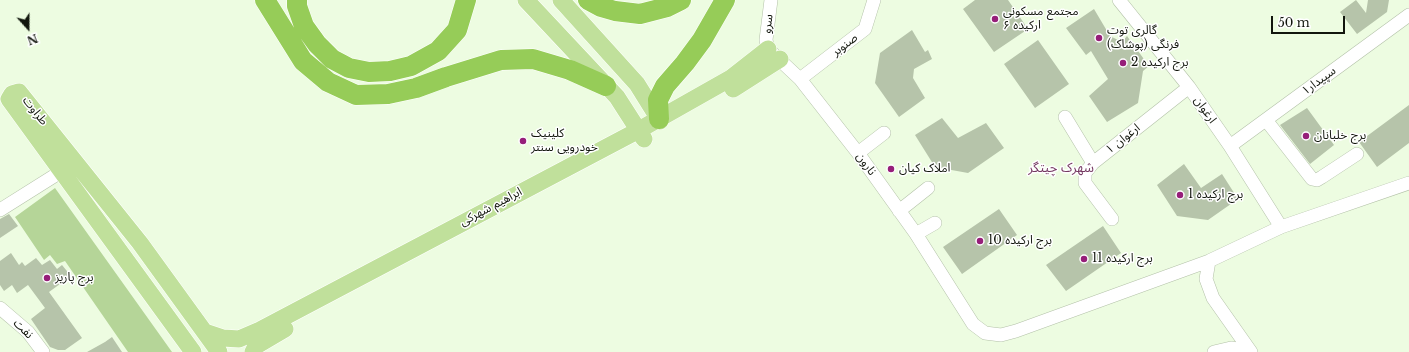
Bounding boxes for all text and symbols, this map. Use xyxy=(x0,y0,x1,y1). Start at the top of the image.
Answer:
place label: مجتمع مسکونی ارکیده ۶ xyxy=(1003,5,1078,33)
north arrow xyxy=(8,8,48,48)
scale bar xyxy=(1273,8,1347,34)
street label: سرو xyxy=(760,13,776,35)
marker: مجتمع مسکونی ارکیده ۶ xyxy=(990,14,1000,24)
text: 50 m xyxy=(1278,15,1310,30)
place label: گالری توت فرنگی (پوشاک) xyxy=(1107,24,1179,52)
text: N xyxy=(25,31,40,48)
street label: صنوبر xyxy=(829,31,861,59)
marker: گالری توت فرنگی (پوشاک) xyxy=(1094,33,1104,43)
place label: برج ارکیده 2 xyxy=(1131,56,1188,70)
marker: برج ارکیده 2 xyxy=(1118,58,1128,68)
street label: سپیدار۱ xyxy=(1299,64,1339,98)
street label: طراوت xyxy=(19,94,51,128)
street label: ارغوان xyxy=(1191,94,1219,126)
street label: ارغوان ۱ xyxy=(1103,121,1143,157)
place label: کلینیک خودرویی سنتر xyxy=(531,127,598,155)
place label: برج خلبانان xyxy=(1314,129,1366,143)
marker: برج خلبانان xyxy=(1301,131,1311,141)
marker: کلینیک خودرویی سنتر xyxy=(518,136,528,146)
street label: نارون xyxy=(853,150,879,178)
district label: شهرک چیتگر xyxy=(1028,160,1094,176)
place label: املاک کیان xyxy=(899,162,950,176)
marker: املاک کیان xyxy=(886,164,896,174)
street label: ابراهیم شهرکی xyxy=(457,185,525,229)
place label: برج ارکیده 1 xyxy=(1188,188,1243,202)
marker: برج ارکیده 1 xyxy=(1175,190,1185,200)
place label: برج ارکیده 10 xyxy=(988,234,1052,248)
marker: برج ارکیده 10 xyxy=(975,236,985,246)
place label: برج ارکیده 11 xyxy=(1092,252,1153,266)
marker: برج ارکیده 11 xyxy=(1079,254,1089,264)
place label: برج پاریز xyxy=(55,271,94,285)
marker: برج پاریز xyxy=(42,273,52,283)
street label: نفت xyxy=(10,316,36,342)

